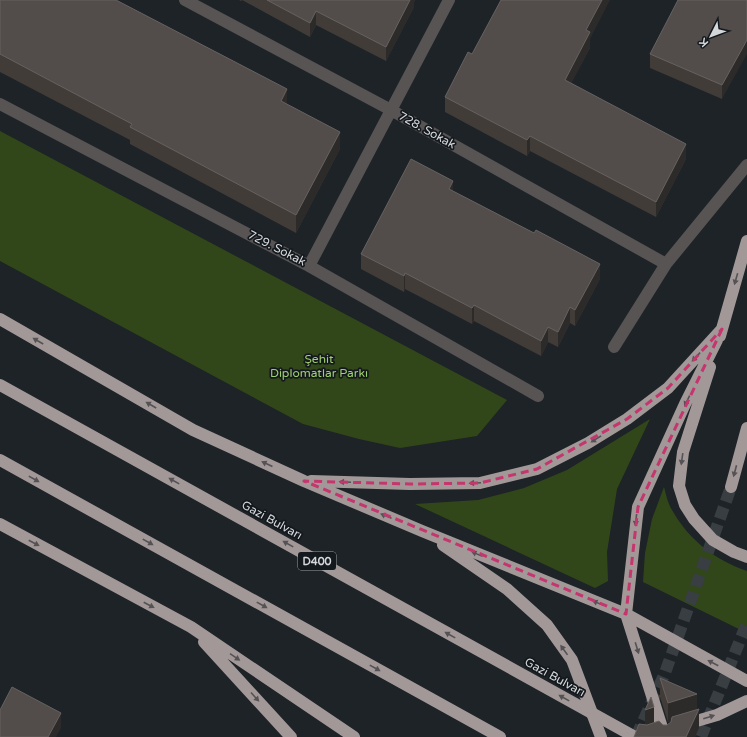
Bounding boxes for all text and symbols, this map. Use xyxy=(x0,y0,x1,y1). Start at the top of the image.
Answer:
north arrow xyxy=(691,16,731,56)
text: K xyxy=(696,35,711,49)
street label: 728. Sokak xyxy=(396,109,458,152)
street label: 729. Sokak xyxy=(246,227,309,269)
one-way arrow xyxy=(733,272,739,285)
one-way arrow xyxy=(32,337,44,344)
park label: Şehit Diplomatlar Parkı xyxy=(270,352,368,380)
one-way arrow xyxy=(691,352,701,362)
one-way arrow xyxy=(684,396,690,407)
one-way arrow xyxy=(145,402,157,409)
one-way arrow xyxy=(590,435,601,442)
one-way arrow xyxy=(679,453,685,465)
one-way arrow xyxy=(261,461,272,467)
one-way arrow xyxy=(732,465,738,477)
one-way arrow xyxy=(28,475,40,482)
one-way arrow xyxy=(168,478,180,485)
one-way arrow xyxy=(338,479,351,485)
one-way arrow xyxy=(469,479,481,486)
street label: Gazi Bulvarı xyxy=(239,498,305,542)
one-way arrow xyxy=(380,513,391,519)
one-way arrow xyxy=(633,514,640,526)
one-way arrow xyxy=(142,538,154,545)
one-way arrow xyxy=(28,539,40,546)
one-way arrow xyxy=(282,541,293,548)
one-way arrow xyxy=(471,550,483,556)
road number: D400 xyxy=(298,552,336,570)
one-way arrow xyxy=(592,600,603,606)
one-way arrow xyxy=(143,601,154,608)
one-way arrow xyxy=(256,602,267,608)
one-way arrow xyxy=(444,631,456,638)
one-way arrow xyxy=(634,643,640,655)
one-way arrow xyxy=(560,644,569,655)
one-way arrow xyxy=(230,653,240,661)
street label: Gazi Bulvarı xyxy=(522,655,588,699)
one-way arrow xyxy=(707,659,719,666)
one-way arrow xyxy=(369,665,381,671)
one-way arrow xyxy=(250,693,259,702)
one-way arrow xyxy=(558,694,570,701)
one-way arrow xyxy=(704,714,716,720)

